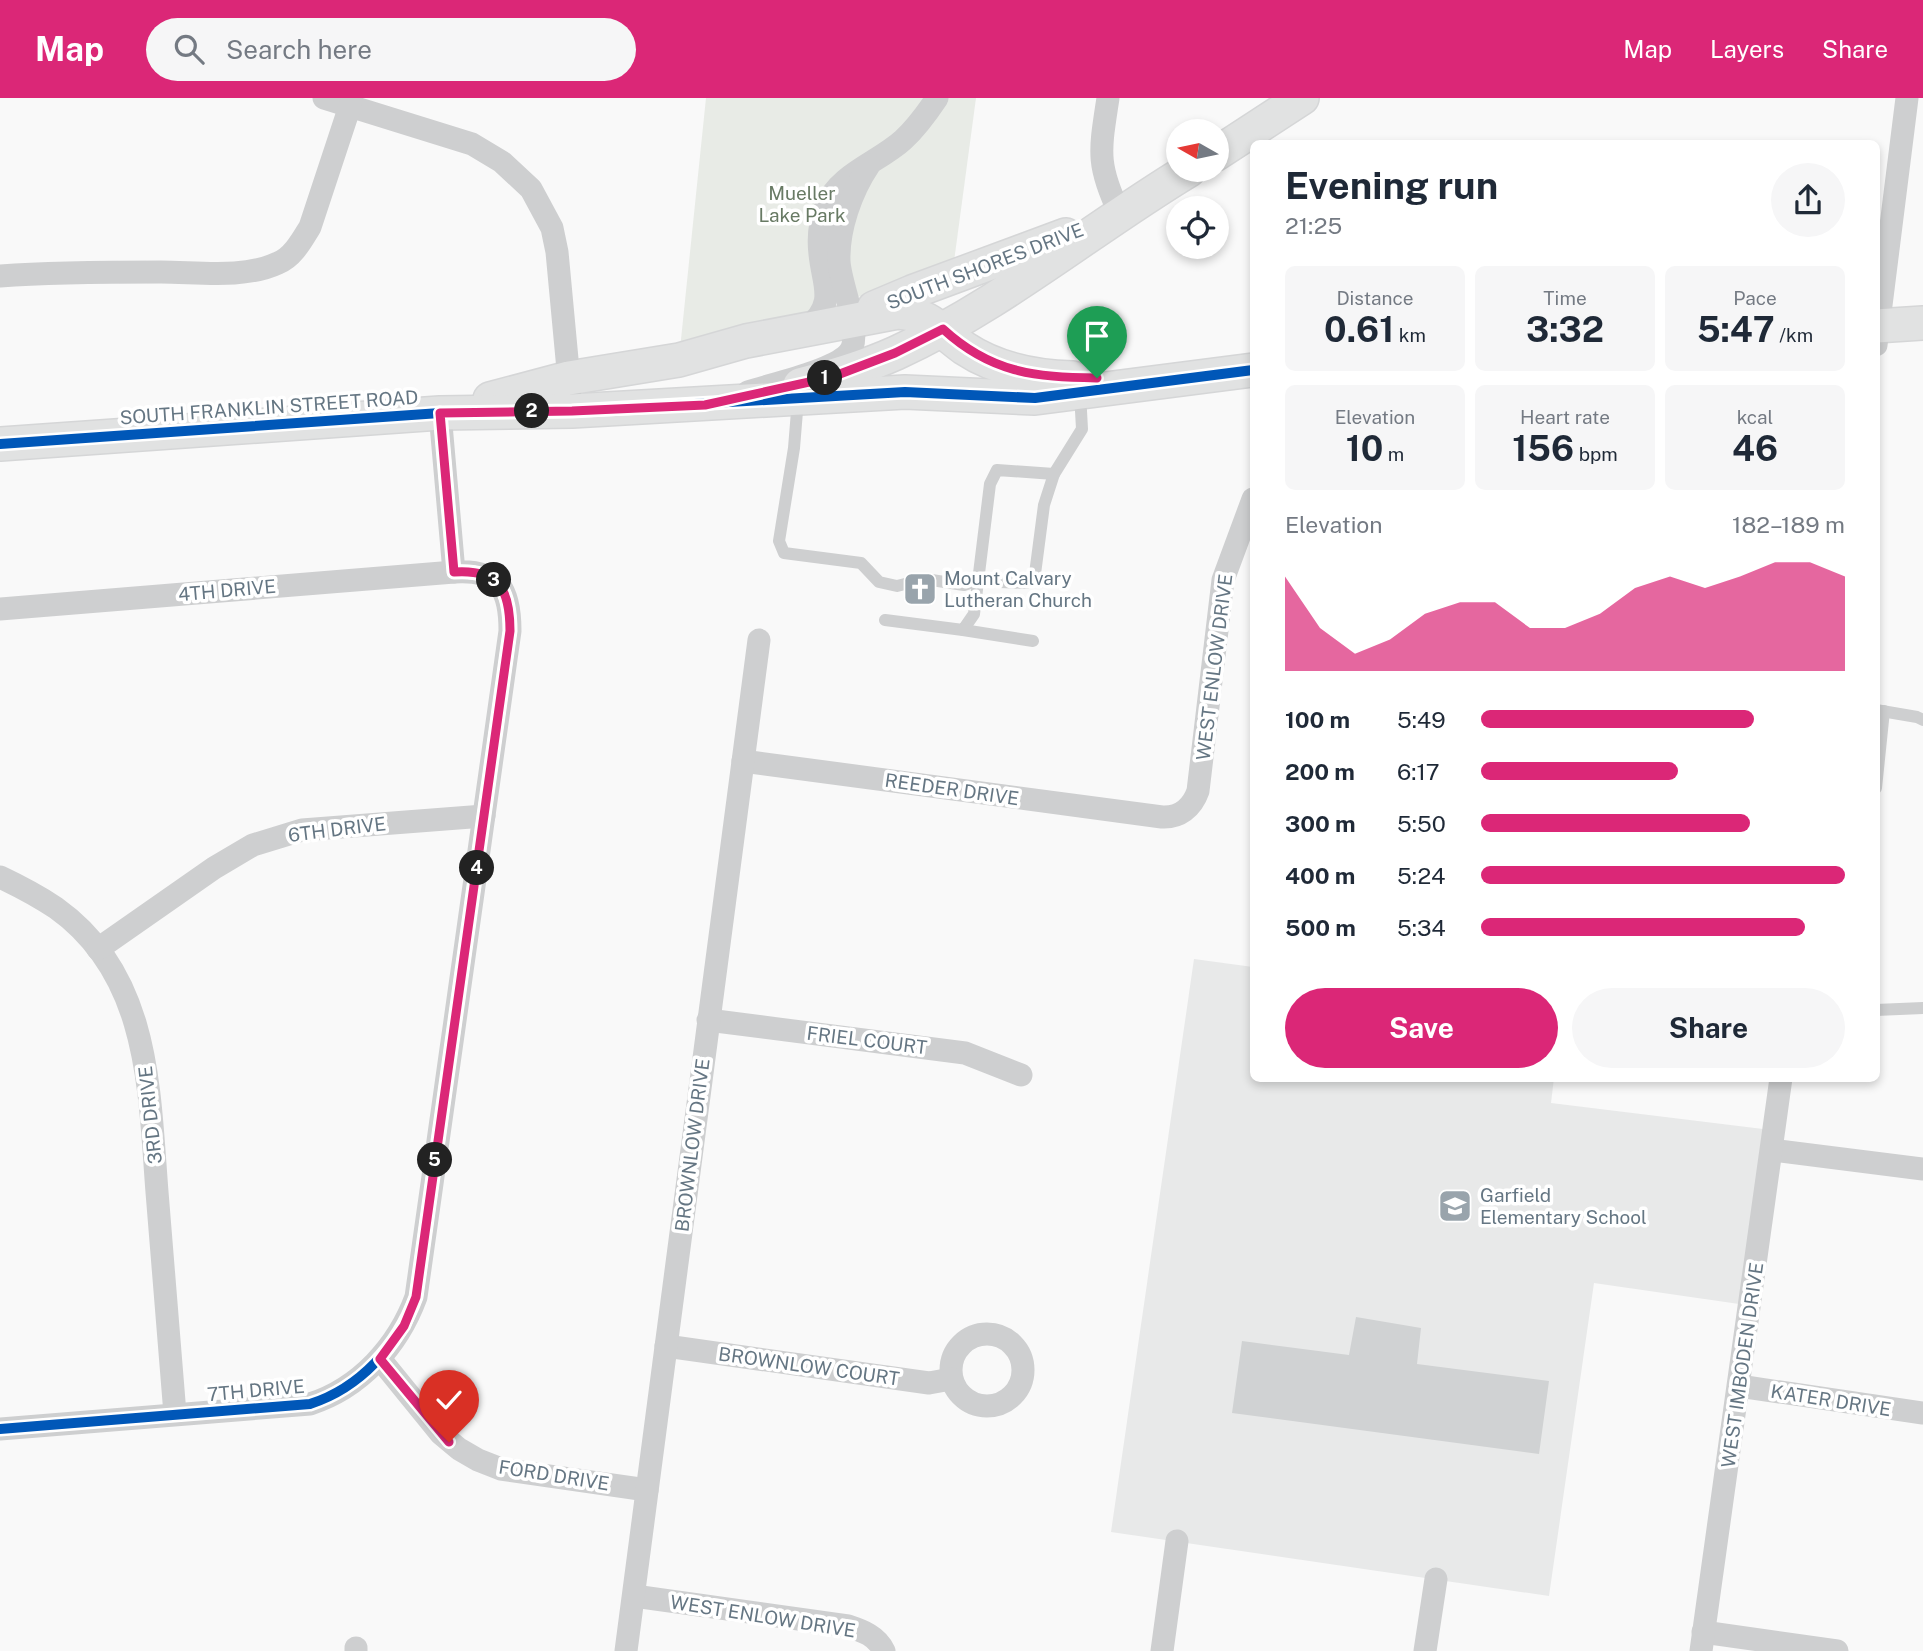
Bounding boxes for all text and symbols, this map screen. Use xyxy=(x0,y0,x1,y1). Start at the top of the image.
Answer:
search box xyxy=(146,18,636,81)
text: Map xyxy=(35,30,104,68)
icon: search xyxy=(170,30,208,68)
text: Search here xyxy=(226,34,372,65)
text: Map xyxy=(1623,35,1672,63)
text: Layers xyxy=(1710,35,1784,63)
text: Share xyxy=(1822,35,1888,63)
north arrow xyxy=(1166,119,1228,182)
map controls xyxy=(1166,119,1229,259)
text: Evening run xyxy=(1285,163,1498,208)
button: share xyxy=(1771,163,1845,237)
park label: Mueller Lake Park xyxy=(758,182,846,226)
button: locate xyxy=(1166,196,1229,259)
text: 21:25 xyxy=(1285,212,1342,239)
street label: SOUTH SHORES DRIVE xyxy=(883,218,1087,314)
text: Distance xyxy=(1336,287,1414,309)
text: Time xyxy=(1543,287,1587,309)
text: Pace xyxy=(1733,287,1777,309)
pin xyxy=(1067,306,1127,378)
text: 0.61 xyxy=(1324,309,1394,350)
text: 3:32 xyxy=(1526,309,1604,350)
text: 5:47 xyxy=(1697,309,1775,350)
icon: arrive xyxy=(1078,317,1116,355)
text: km xyxy=(1394,324,1426,346)
text: /km xyxy=(1775,324,1813,346)
pin: 1 xyxy=(808,360,842,396)
text: 1 xyxy=(820,366,829,388)
street label: SOUTH FRANKLIN STREET ROAD xyxy=(119,386,419,428)
pin: 2 xyxy=(514,394,550,428)
text: 2 xyxy=(525,399,538,421)
text: Elevation xyxy=(1335,406,1415,428)
text: Heart rate xyxy=(1520,406,1610,428)
text: kcal xyxy=(1737,406,1773,428)
text: 10 xyxy=(1346,428,1383,469)
text: 156 xyxy=(1512,428,1574,469)
text: 46 xyxy=(1732,428,1778,469)
text: m xyxy=(1383,443,1404,465)
text: bpm xyxy=(1574,443,1618,465)
text: Elevation xyxy=(1285,511,1383,538)
text: 182–189 m xyxy=(1732,511,1845,538)
pin: 3 xyxy=(476,562,512,598)
place label: Mount Calvary Lutheran Church xyxy=(944,567,1092,611)
text: 3 xyxy=(487,568,500,590)
church icon: Mount Calvary Lutheran Church xyxy=(901,570,939,608)
street label: WEST ENLOW DRIVE xyxy=(1192,573,1236,761)
street label: 4TH DRIVE xyxy=(177,575,277,605)
text: 100 m xyxy=(1285,706,1350,733)
text: 5:49 xyxy=(1397,706,1446,733)
text: 200 m xyxy=(1285,758,1355,785)
text: 6:17 xyxy=(1397,758,1440,785)
street label: REEDER DRIVE xyxy=(884,769,1020,809)
text: 300 m xyxy=(1285,810,1356,837)
text: 5:50 xyxy=(1397,810,1446,837)
street label: 6TH DRIVE xyxy=(287,812,387,846)
pin: 4 xyxy=(460,850,494,886)
text: 4 xyxy=(470,856,483,878)
text: 400 m xyxy=(1285,862,1355,889)
text: 5:24 xyxy=(1397,862,1446,889)
text: 500 m xyxy=(1285,914,1356,941)
text: 5:34 xyxy=(1397,914,1446,941)
button: Save xyxy=(1285,988,1558,1068)
button: Share xyxy=(1572,988,1845,1068)
street label: FRIEL COURT xyxy=(806,1022,928,1058)
street label: BROWNLOW DRIVE xyxy=(670,1057,714,1233)
street label: 3RD DRIVE xyxy=(134,1065,166,1165)
pin: 5 xyxy=(418,1142,452,1178)
text: 5 xyxy=(428,1148,441,1170)
place label: Garfield Elementary School xyxy=(1480,1184,1647,1228)
school or university icon: Garfield Elementary School xyxy=(1436,1187,1474,1225)
street label: WEST IMBODEN DRIVE xyxy=(1717,1261,1767,1469)
street label: BROWNLOW COURT xyxy=(717,1342,901,1390)
pin xyxy=(419,1370,479,1442)
street label: 7TH DRIVE xyxy=(206,1375,306,1405)
street label: KATER DRIVE xyxy=(1769,1380,1893,1420)
icon: check xyxy=(430,1381,468,1419)
street label: FORD DRIVE xyxy=(497,1455,611,1495)
street label: WEST ENLOW DRIVE xyxy=(669,1590,857,1642)

